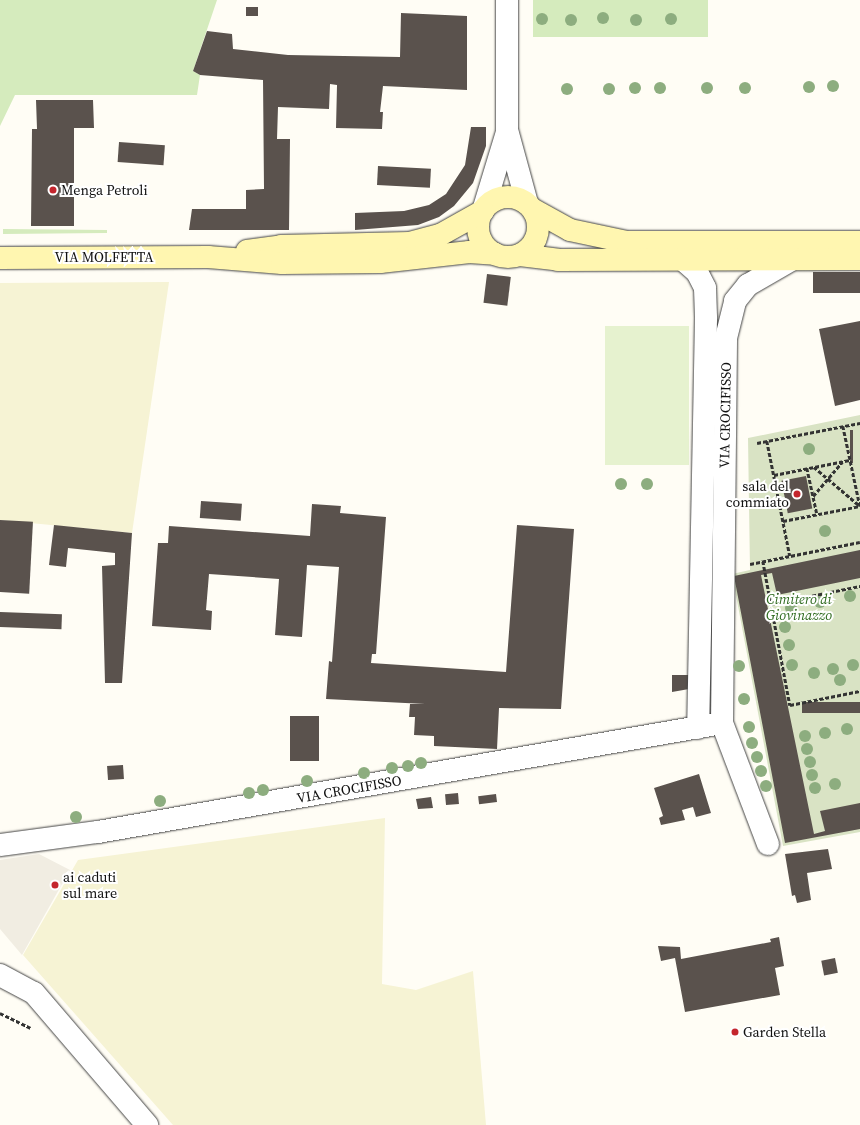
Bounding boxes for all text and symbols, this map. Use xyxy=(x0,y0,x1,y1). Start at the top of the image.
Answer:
place label: Menga Petroli xyxy=(61,182,148,198)
marker: Menga Petroli xyxy=(48,185,58,195)
street label: VIA MOLFETTA xyxy=(55,249,153,265)
street label: VIA CROCIFISSO xyxy=(716,362,734,468)
place label: sala del commiato xyxy=(726,478,789,510)
marker: sala del commiato xyxy=(792,489,802,499)
park label: Cimitero di Giovinazzo xyxy=(766,591,832,624)
street label: VIA CROCIFISSO xyxy=(295,772,403,806)
place label: ai caduti sul mare xyxy=(63,869,117,902)
marker: ai caduti sul mare xyxy=(50,880,60,890)
place label: Garden Stella xyxy=(743,1024,826,1040)
marker: Garden Stella xyxy=(730,1027,740,1037)

